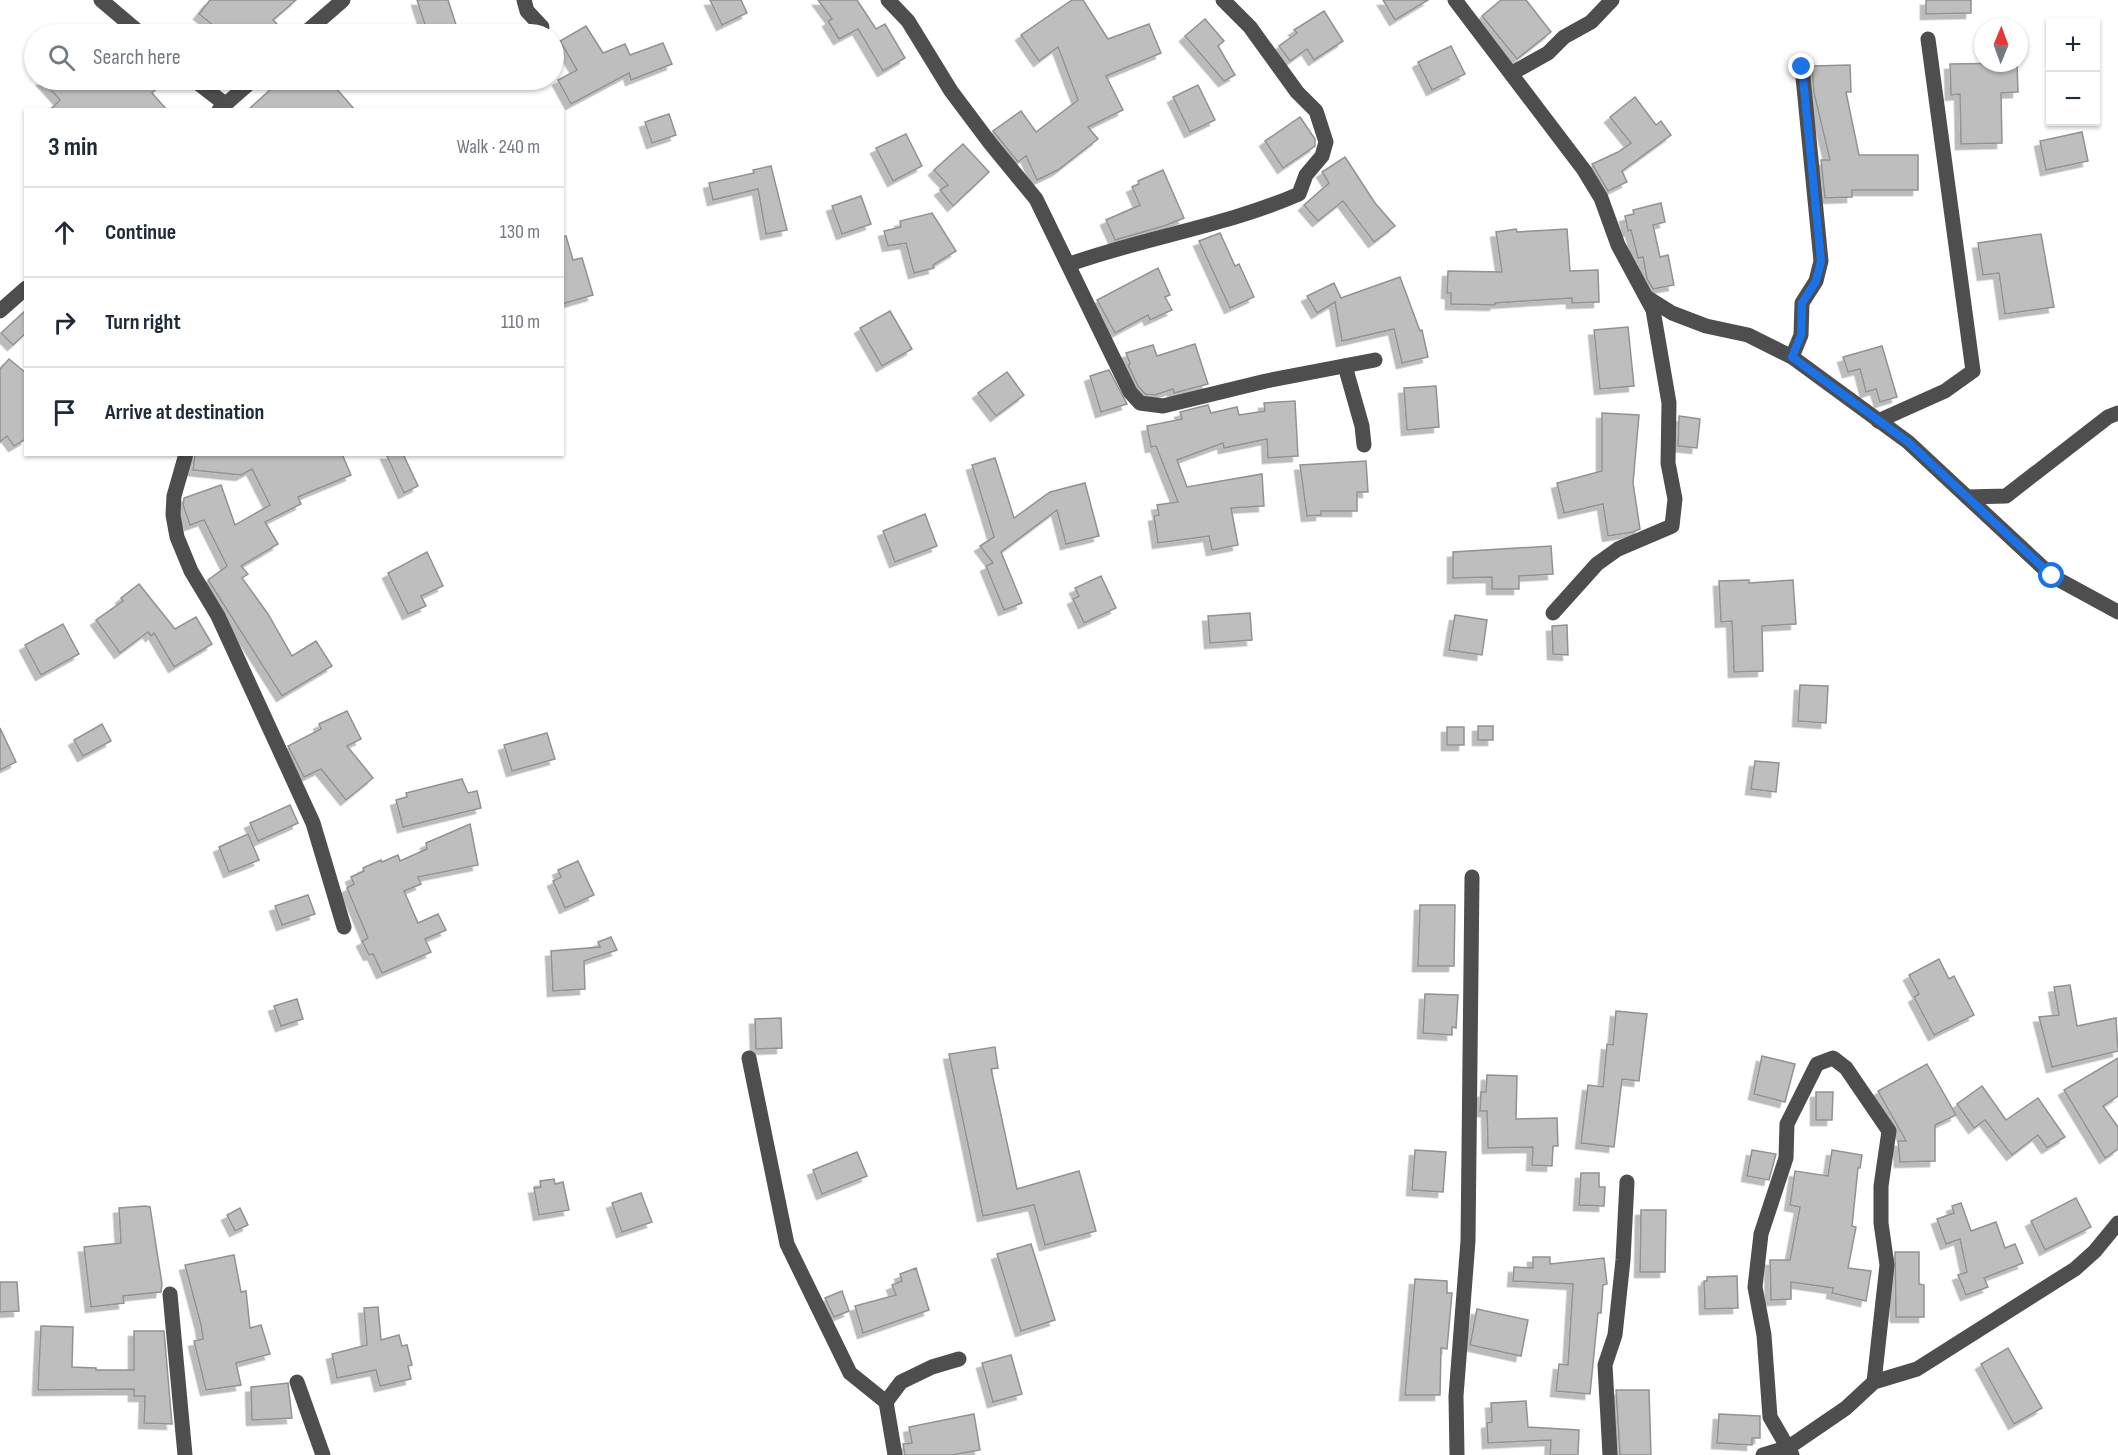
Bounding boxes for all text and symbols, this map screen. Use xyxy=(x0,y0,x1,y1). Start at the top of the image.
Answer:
north arrow xyxy=(1974,18,2028,72)
map controls xyxy=(2046,18,2100,126)
button: + xyxy=(2046,18,2100,72)
search box xyxy=(24,24,564,90)
icon: search xyxy=(45,41,78,74)
text: Search here xyxy=(93,44,180,71)
route end xyxy=(1788,53,1814,79)
button: − xyxy=(2046,72,2100,126)
text: 3 min xyxy=(48,132,98,163)
text: Walk · 240 m xyxy=(457,135,540,159)
icon: ahead xyxy=(48,216,81,249)
text: Continue xyxy=(105,219,176,246)
text: 130 m xyxy=(500,220,540,244)
icon: right xyxy=(48,306,81,339)
text: Turn right xyxy=(105,309,181,336)
text: 110 m xyxy=(501,310,540,334)
icon: arrive xyxy=(48,396,81,429)
text: Arrive at destination xyxy=(105,399,264,426)
route start xyxy=(2038,562,2064,588)

